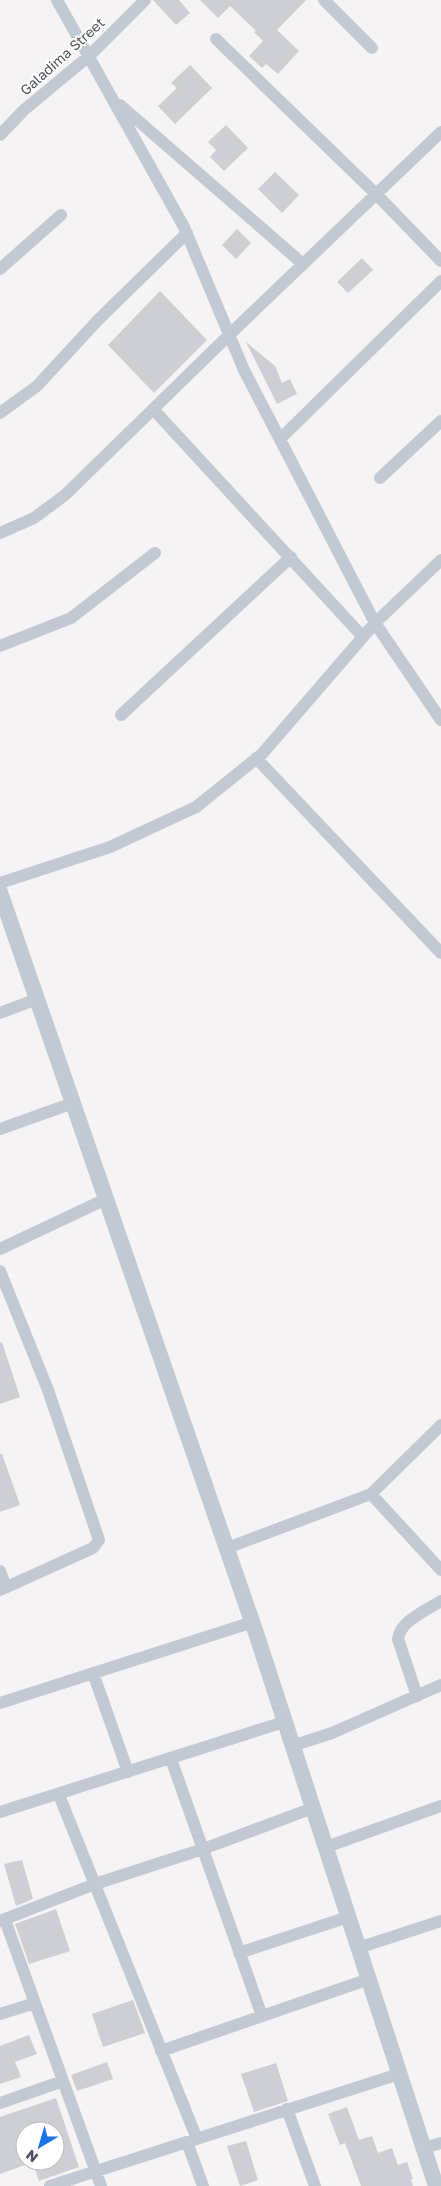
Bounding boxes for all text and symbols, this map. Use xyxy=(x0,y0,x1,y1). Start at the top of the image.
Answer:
street label: Galadima Street xyxy=(16,14,108,98)
north arrow xyxy=(15,2121,65,2171)
text: N xyxy=(22,2147,41,2167)

